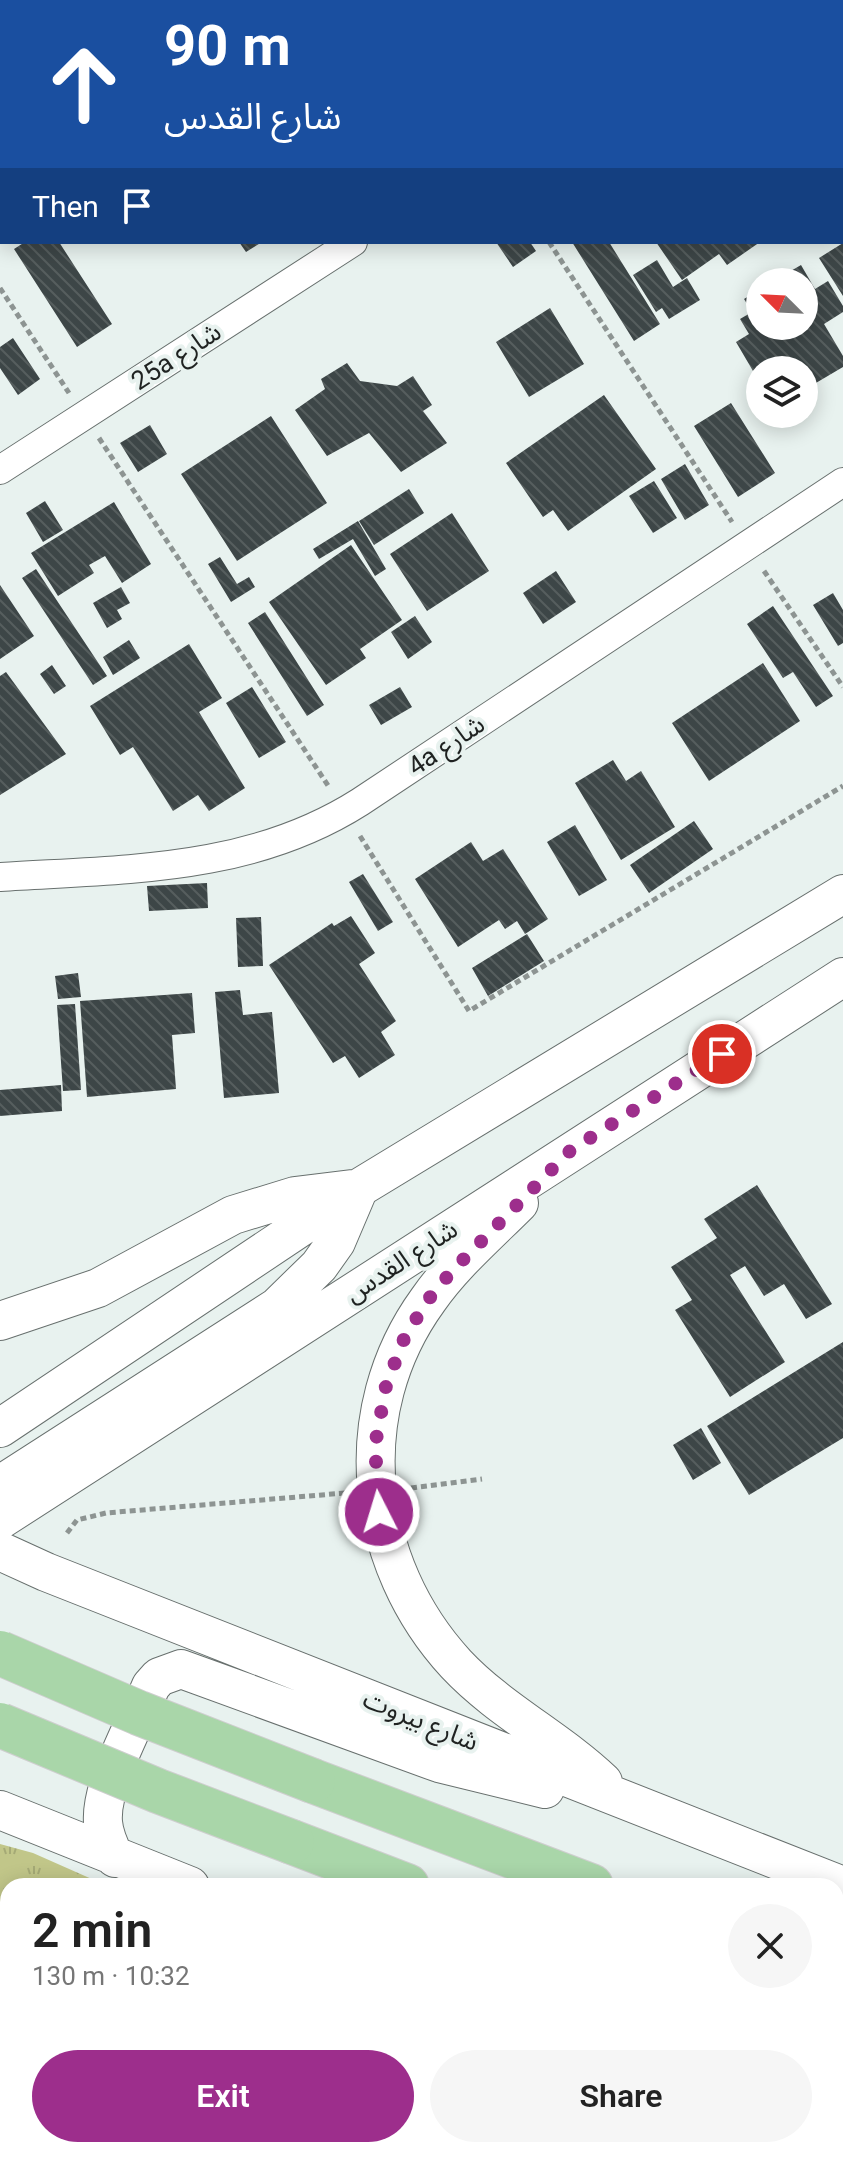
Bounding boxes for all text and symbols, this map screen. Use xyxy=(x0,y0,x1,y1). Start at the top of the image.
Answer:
text: 90 m xyxy=(164,13,291,79)
icon: ahead xyxy=(32,32,136,136)
text: شارع القدس xyxy=(164,96,342,138)
icon: arrive xyxy=(115,184,159,228)
text: Then xyxy=(32,189,99,224)
north arrow xyxy=(746,268,818,340)
map controls xyxy=(746,268,818,428)
street label: 25a شارع xyxy=(126,316,228,399)
button: layers xyxy=(746,356,818,428)
street label: 4a شارع xyxy=(402,709,492,785)
pin xyxy=(688,1020,756,1088)
icon: arrive xyxy=(700,1032,744,1076)
street label: شارع القدس xyxy=(339,1214,465,1312)
position arrow xyxy=(337,1470,421,1554)
street label: شارع بيروت xyxy=(358,1683,483,1760)
text: 2 min xyxy=(32,1902,152,1959)
button: close xyxy=(728,1904,812,1988)
text: 130 m · 10:32 xyxy=(32,1961,190,1991)
button: Exit xyxy=(32,2050,414,2142)
button: Share xyxy=(430,2050,812,2142)

